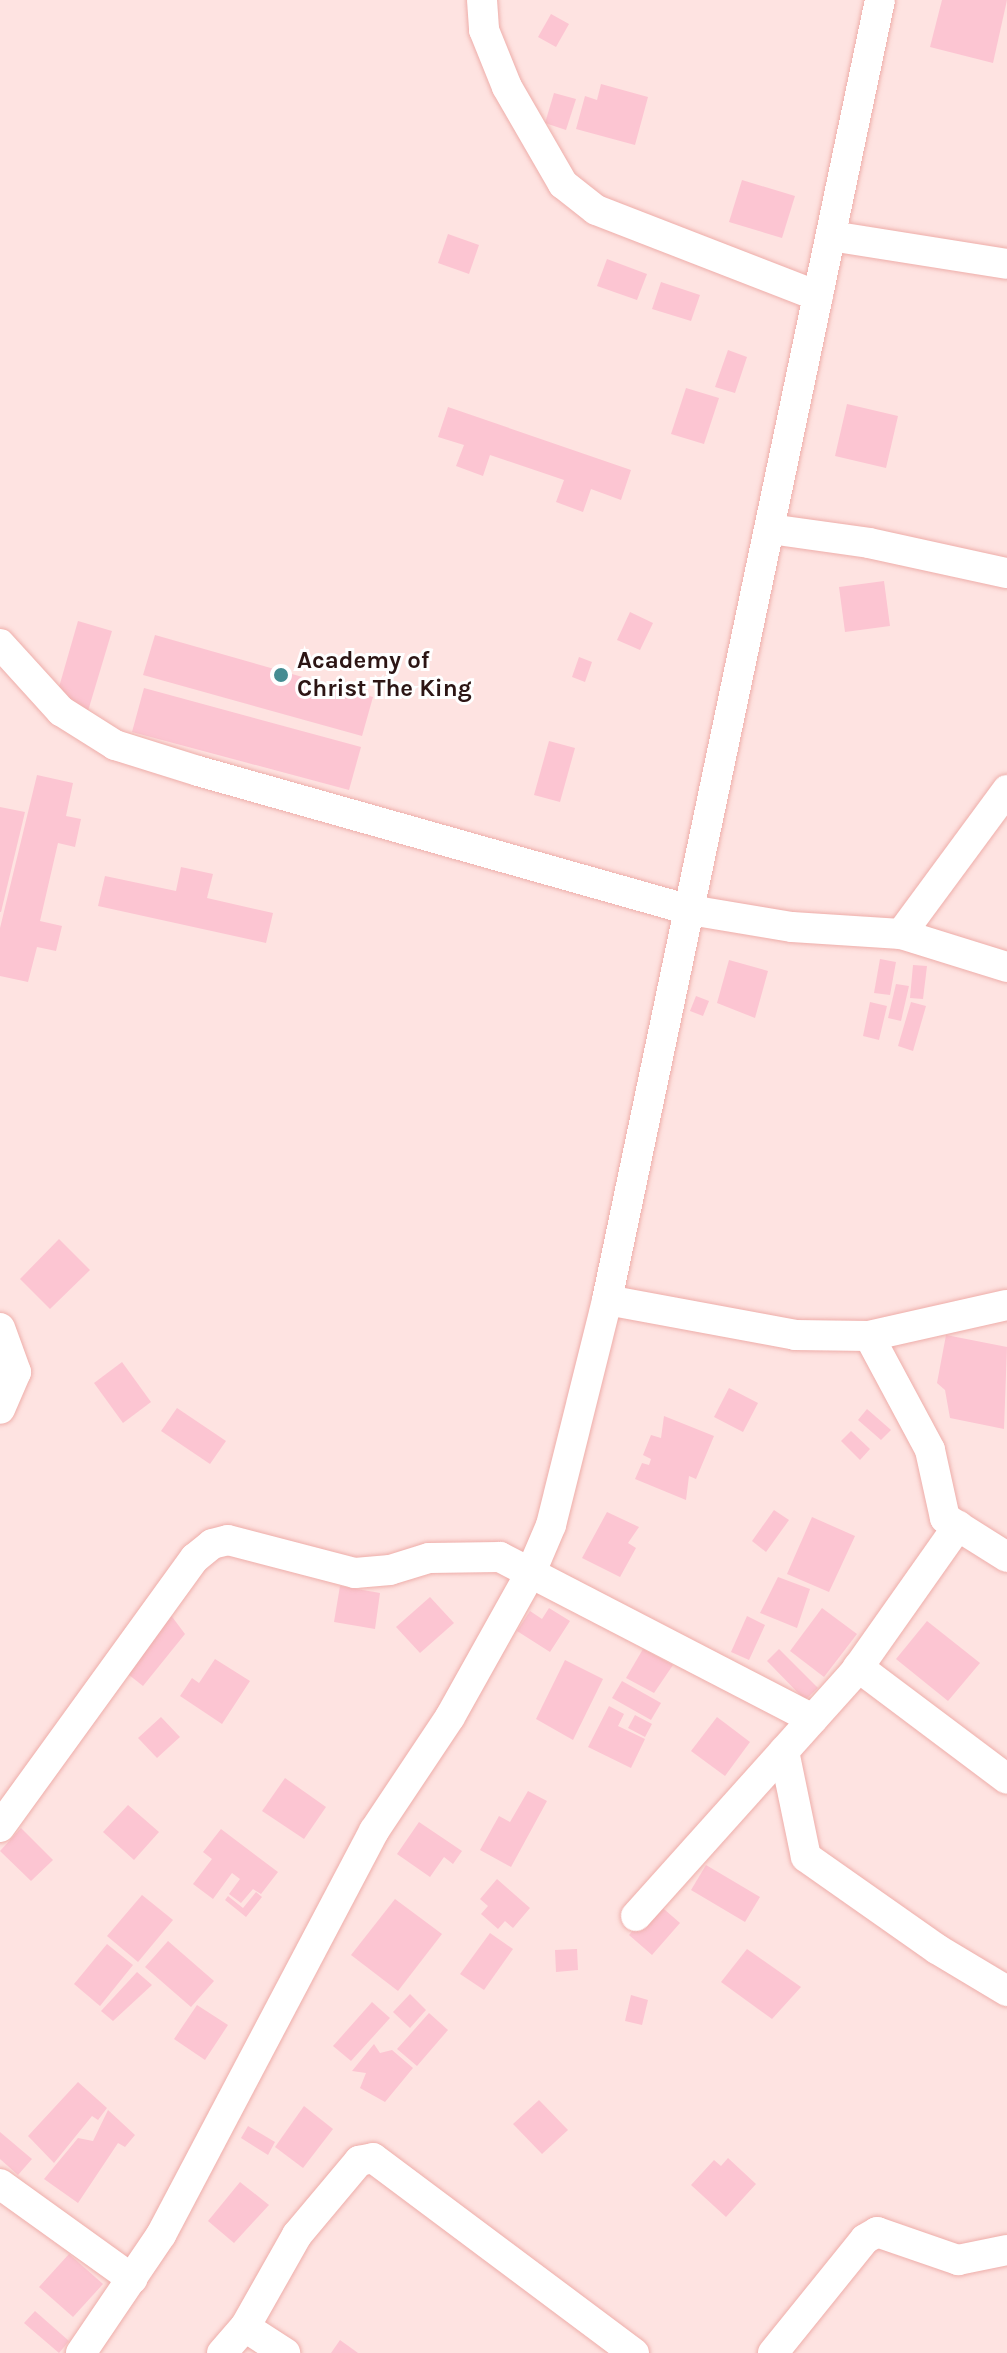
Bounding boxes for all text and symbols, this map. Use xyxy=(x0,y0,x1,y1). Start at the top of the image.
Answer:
place label: Academy of Christ The King xyxy=(297,647,472,703)
marker: Academy of Christ The King xyxy=(272,666,290,684)

